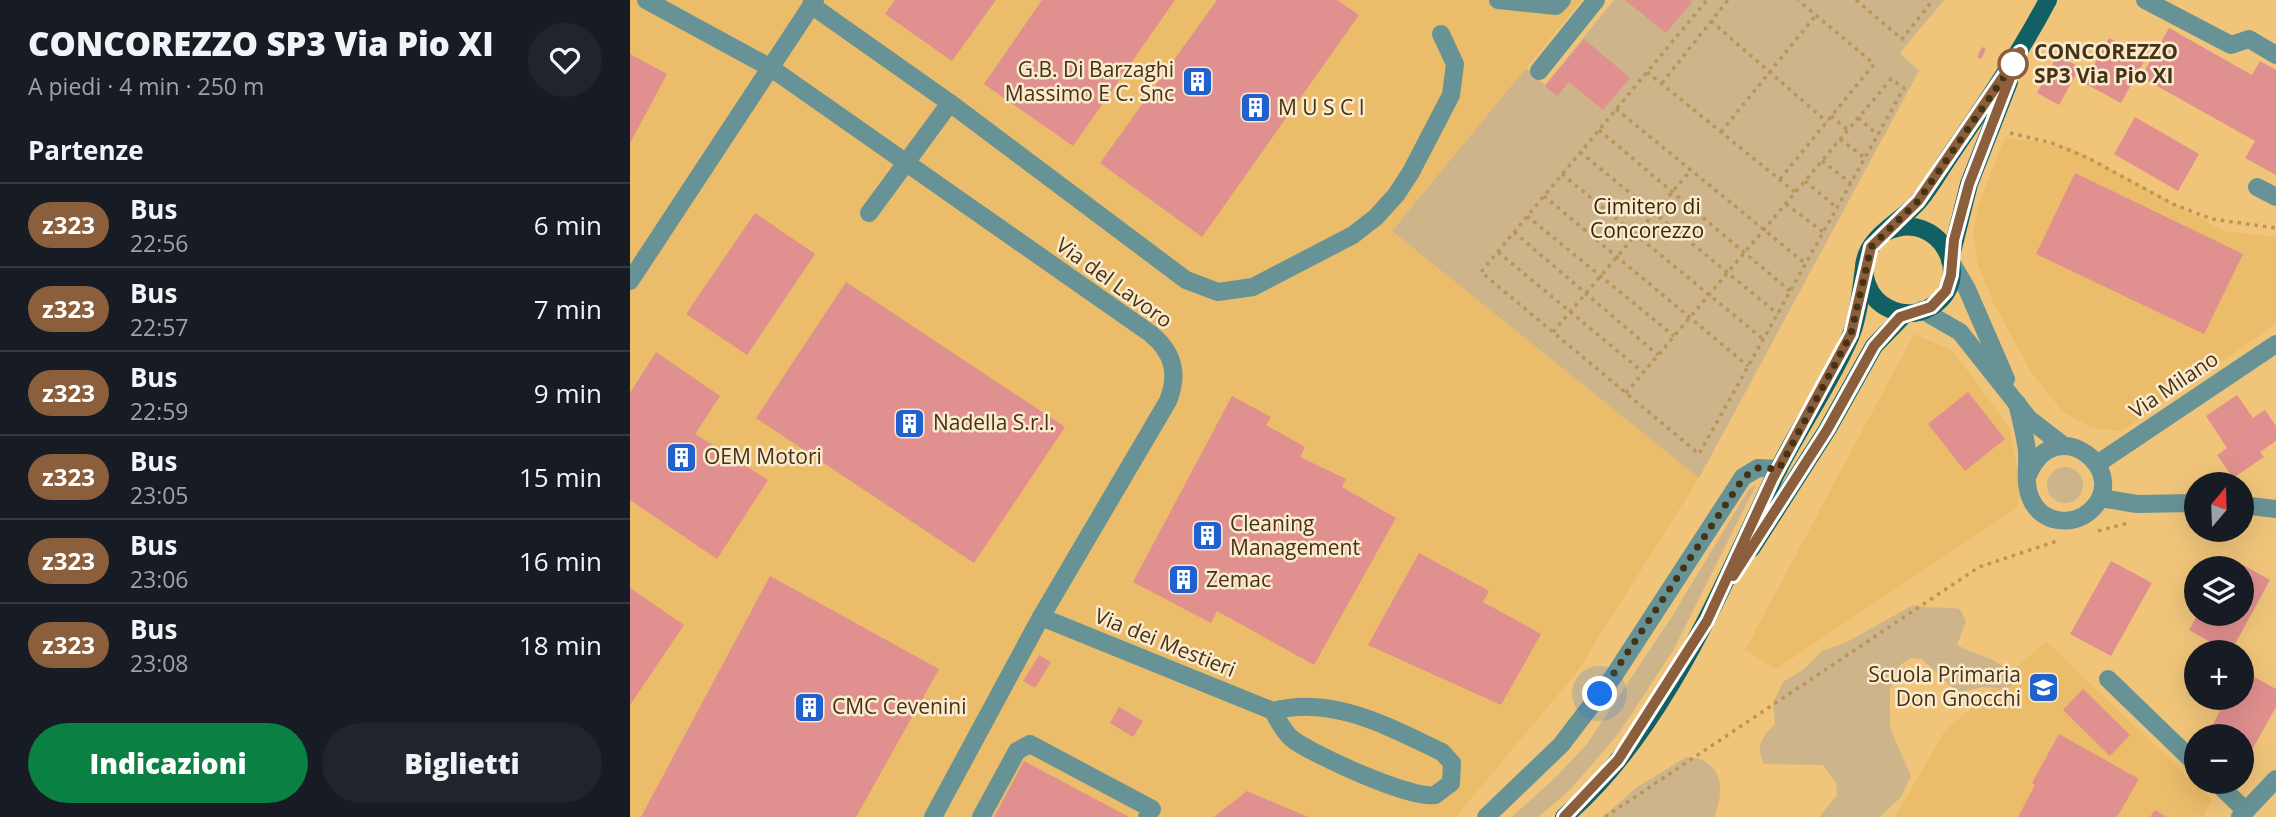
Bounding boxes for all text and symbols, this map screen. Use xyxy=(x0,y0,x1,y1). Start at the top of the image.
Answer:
text: CONCOREZZO SP3 Via Pio XI xyxy=(28,21,494,66)
button: heart xyxy=(528,23,602,97)
place label: CONCOREZZO SP3 Via Pio XI xyxy=(2034,37,2178,89)
marker: CONCOREZZO SP3 Via Pio XI xyxy=(1998,49,2028,79)
place label: G.B. Di Barzaghi Massimo E C. Snc xyxy=(1005,55,1174,107)
building icon: G.B. Di Barzaghi Massimo E C. Snc xyxy=(1180,65,1214,99)
text: A piedi · 4 min · 250 m xyxy=(28,70,264,102)
building icon: M U S C I xyxy=(1238,91,1272,125)
place label: M U S C I xyxy=(1278,93,1365,121)
text: Partenze xyxy=(28,132,144,168)
text: Bus xyxy=(130,191,177,227)
park label: Cimitero di Concorezzo xyxy=(1590,192,1704,244)
text: 6 min xyxy=(534,207,602,243)
text: z323 xyxy=(42,208,95,241)
text: 22:56 xyxy=(130,227,189,259)
street label: Via del Lavoro xyxy=(1051,231,1178,334)
text: Bus xyxy=(130,275,177,311)
text: 7 min xyxy=(534,291,602,327)
text: z323 xyxy=(42,292,95,325)
text: 22:57 xyxy=(130,311,189,343)
street label: Via Milano xyxy=(2123,344,2223,424)
text: Bus xyxy=(130,359,177,395)
text: 9 min xyxy=(534,375,602,411)
text: z323 xyxy=(42,376,95,409)
text: 22:59 xyxy=(130,395,189,427)
building icon: Nadella S.r.l. xyxy=(893,406,927,440)
place label: Nadella S.r.l. xyxy=(933,408,1055,436)
building icon: OEM Motori xyxy=(664,440,698,474)
place label: OEM Motori xyxy=(704,442,822,470)
text: Bus xyxy=(130,443,177,479)
text: 15 min xyxy=(519,459,602,495)
text: z323 xyxy=(42,460,95,493)
north arrow xyxy=(2184,472,2254,542)
map controls xyxy=(2184,472,2254,794)
text: 23:05 xyxy=(130,479,189,511)
place label: Cleaning Management xyxy=(1230,509,1360,561)
building icon: Cleaning Management xyxy=(1190,519,1224,553)
text: Bus xyxy=(130,527,177,563)
text: 16 min xyxy=(519,543,602,579)
text: z323 xyxy=(42,544,95,577)
button: layers xyxy=(2184,556,2254,626)
text: 23:06 xyxy=(130,563,189,595)
building icon: Zemac xyxy=(1166,563,1200,597)
place label: Zemac xyxy=(1206,565,1271,593)
street label: Via dei Mestieri xyxy=(1091,601,1240,683)
text: Bus xyxy=(130,611,177,647)
text: 18 min xyxy=(519,627,602,663)
text: z323 xyxy=(42,628,95,661)
button: + xyxy=(2184,640,2254,710)
text: 23:08 xyxy=(130,647,189,679)
place label: Scuola Primaria Don Gnocchi xyxy=(1868,660,2021,712)
school or university icon: Scuola Primaria Don Gnocchi xyxy=(2027,670,2061,704)
your location xyxy=(1582,676,1617,711)
building icon: CMC Cevenini xyxy=(792,690,826,724)
place label: CMC Cevenini xyxy=(832,692,966,720)
button: Indicazioni xyxy=(28,723,308,803)
button: Biglietti xyxy=(322,723,602,803)
button: − xyxy=(2184,724,2254,794)

